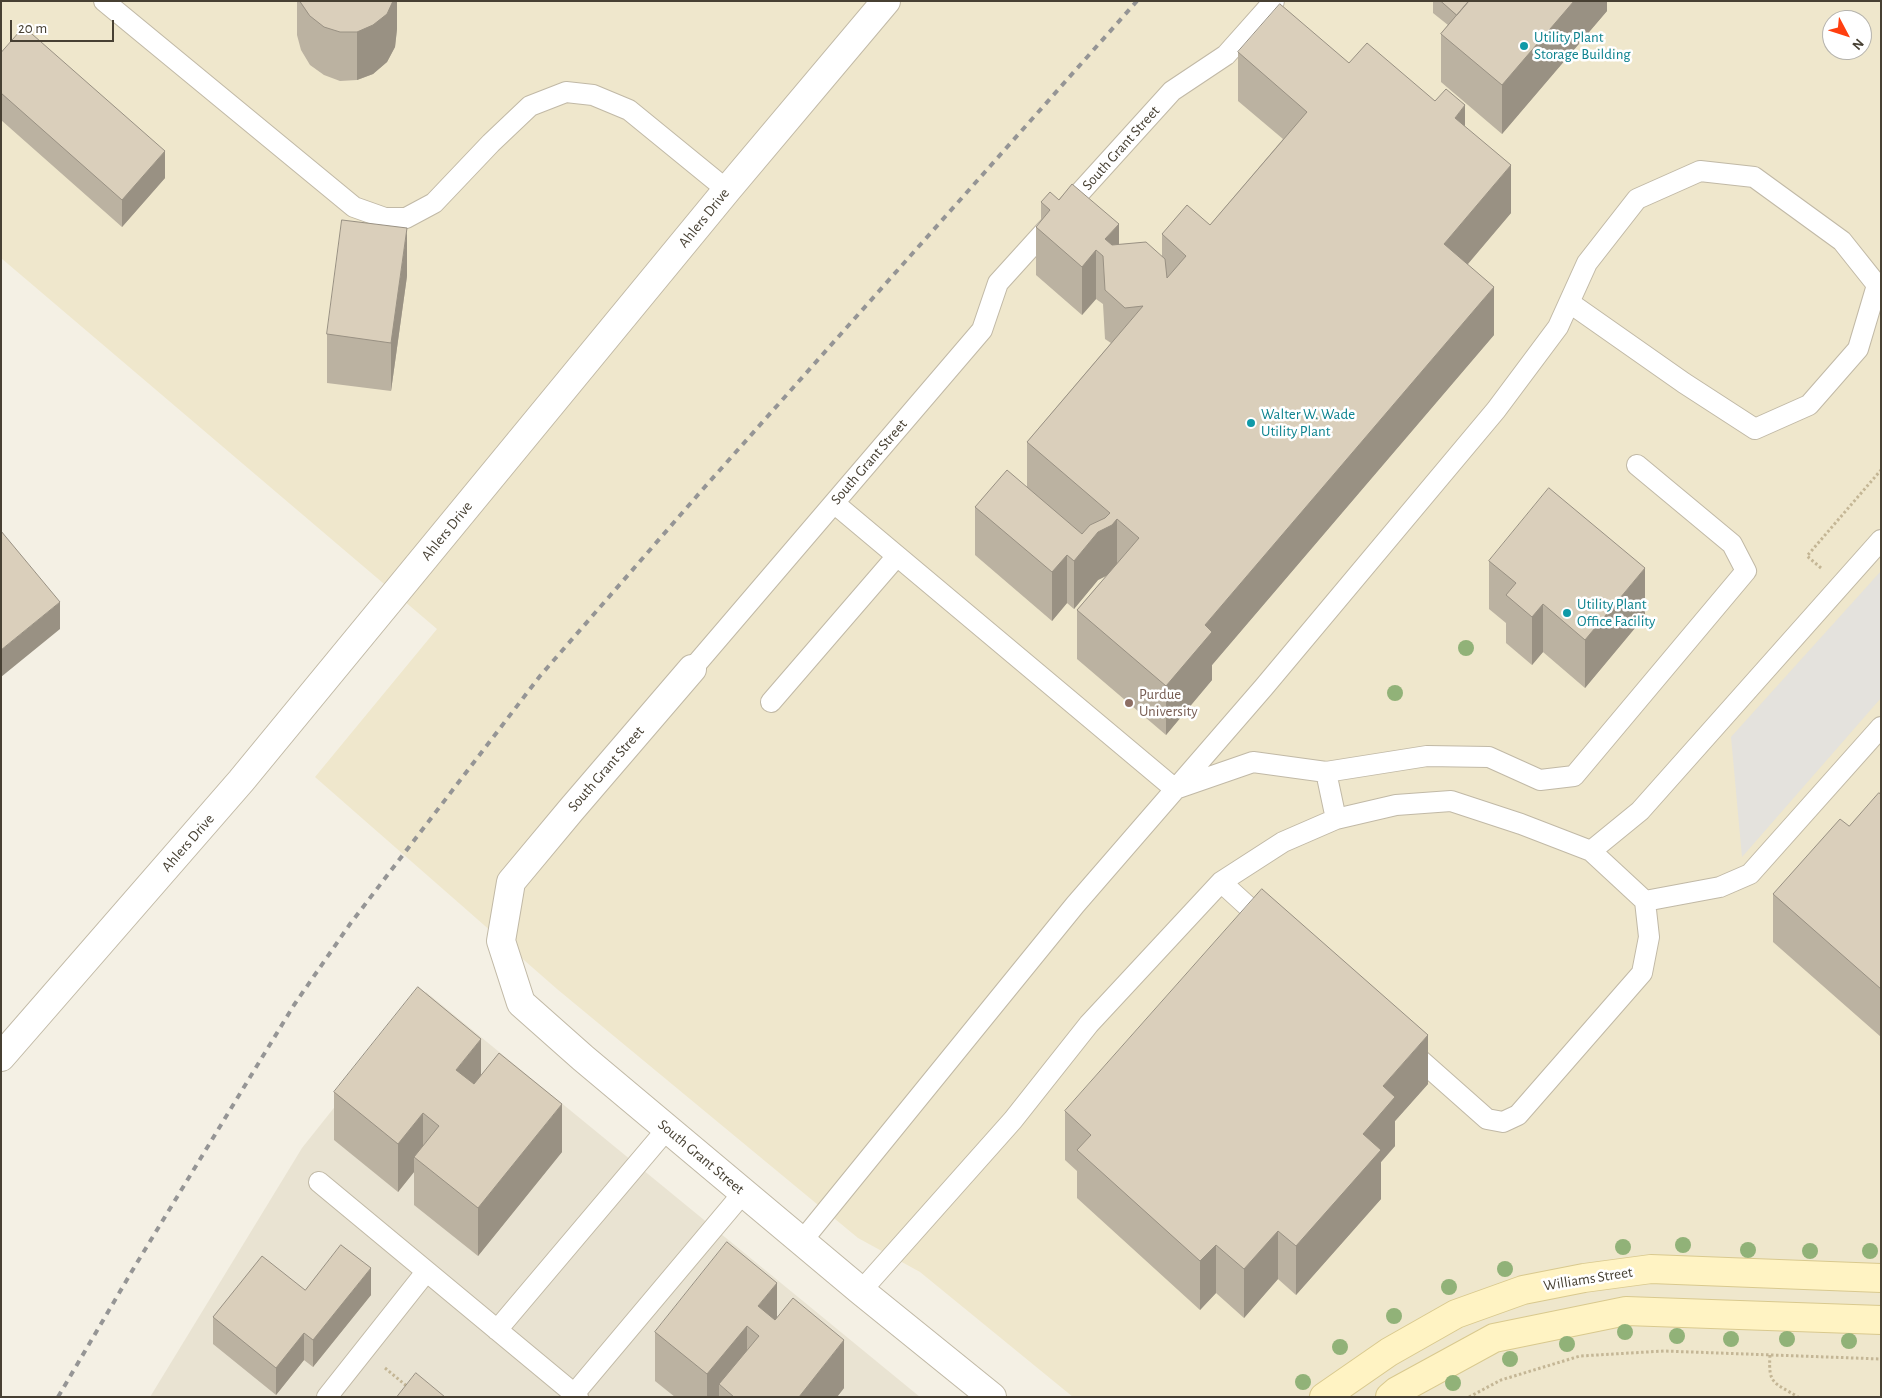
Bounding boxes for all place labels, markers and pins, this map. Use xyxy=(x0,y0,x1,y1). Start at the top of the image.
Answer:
place label: Utility Plant Storage Building xyxy=(1534,28,1631,63)
marker: Utility Plant Storage Building xyxy=(1518,40,1530,52)
place label: Walter W. Wade Utility Plant xyxy=(1261,405,1355,440)
marker: Walter W. Wade Utility Plant xyxy=(1245,417,1257,429)
place label: Utility Plant Office Facility xyxy=(1577,595,1655,630)
marker: Utility Plant Office Facility xyxy=(1561,607,1573,619)
place label: Purdue University xyxy=(1139,685,1198,720)
marker: Purdue University xyxy=(1123,697,1135,709)

